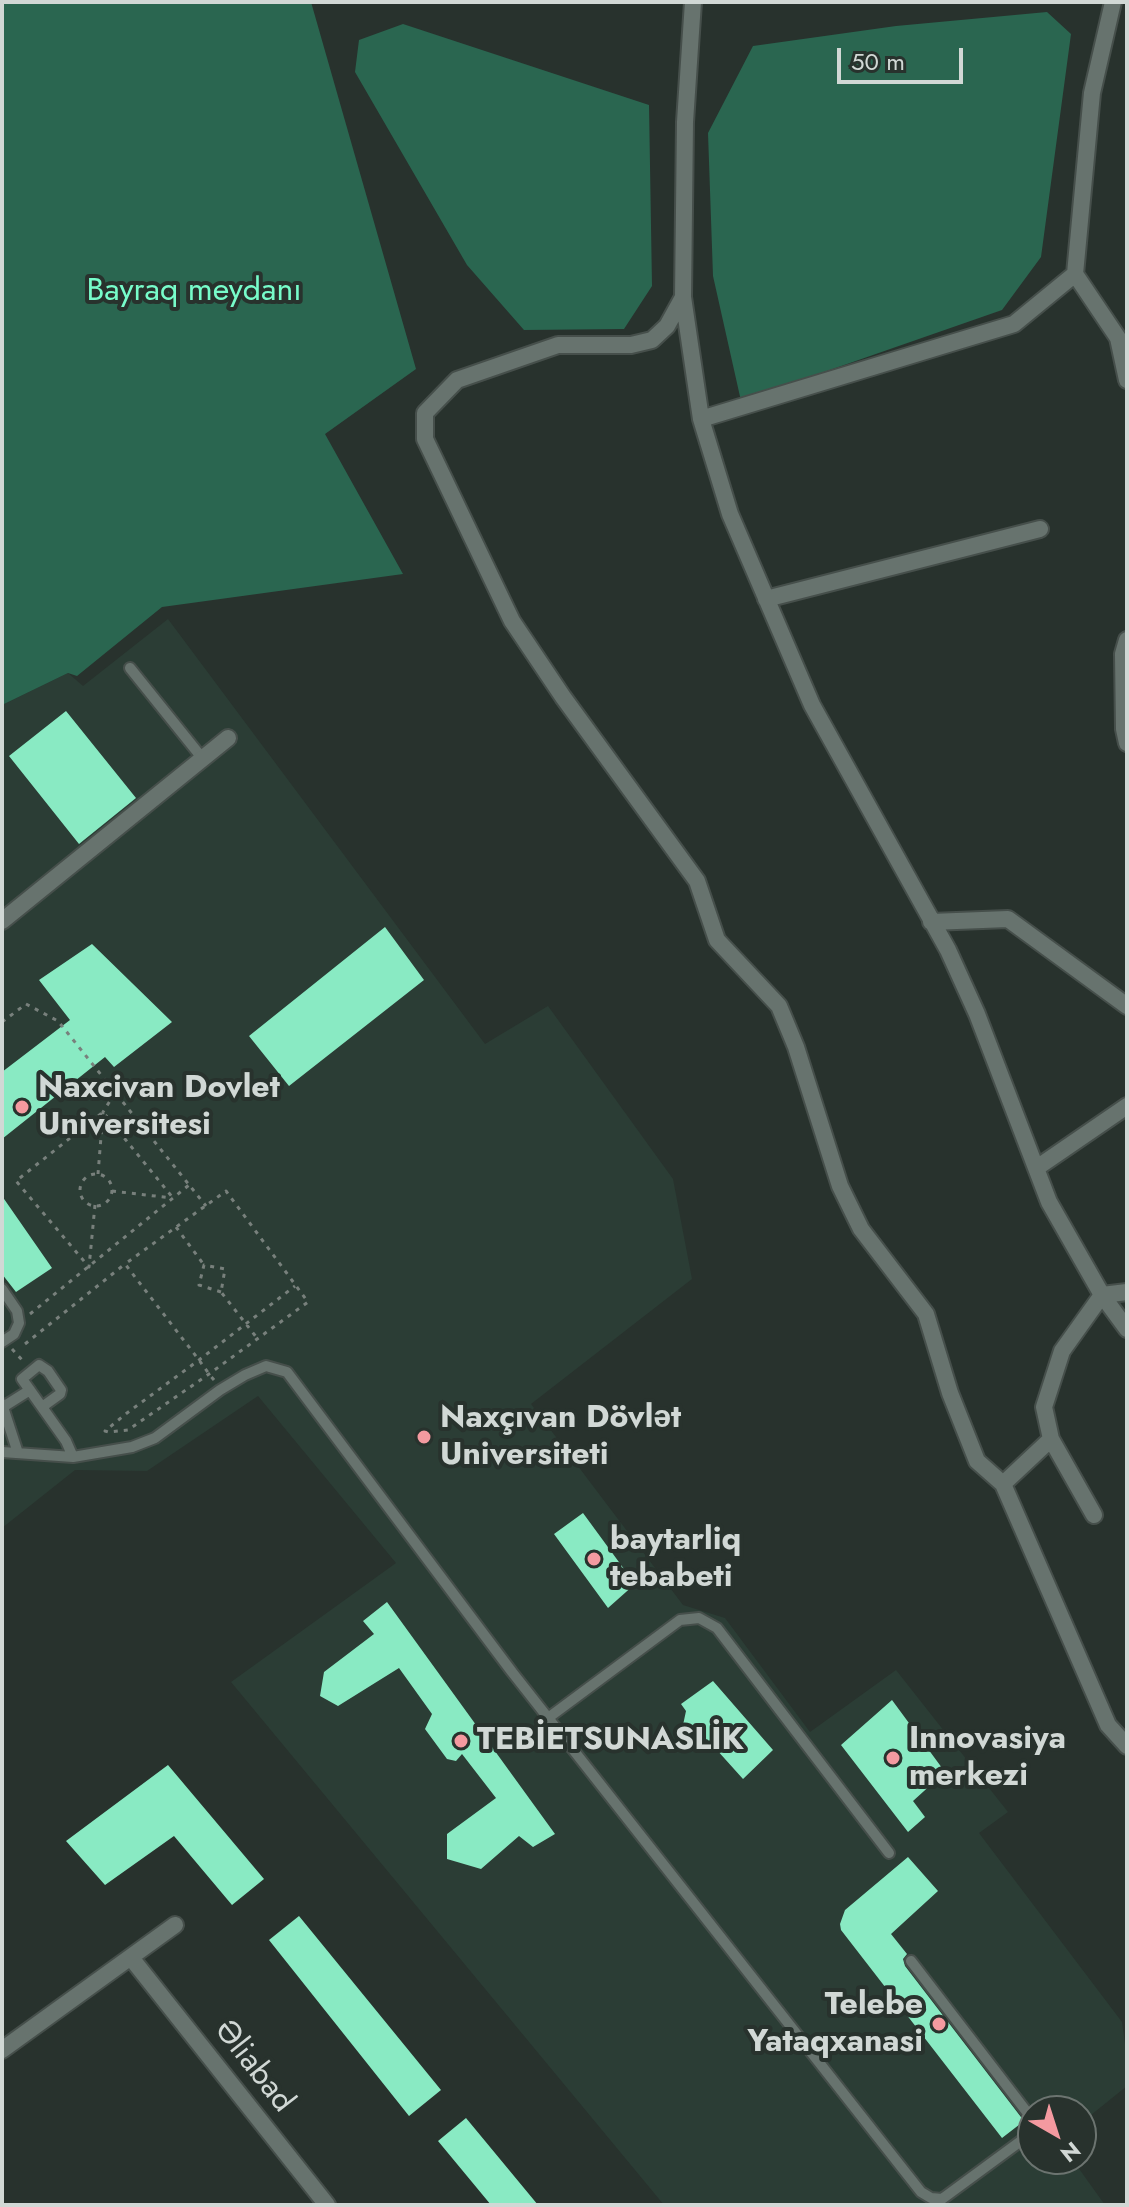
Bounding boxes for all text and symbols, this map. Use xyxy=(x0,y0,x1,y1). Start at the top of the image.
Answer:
scale bar xyxy=(841,32,967,82)
text: 50 m xyxy=(851,44,905,79)
park label: Bayraq meydanı xyxy=(86,273,302,311)
place label: Naxcivan Dovlet Universitesi xyxy=(38,1070,280,1145)
marker: Naxcivan Dovlet Universitesi xyxy=(13,1098,31,1116)
place label: Naxçıvan Dövlət Universiteti xyxy=(440,1400,681,1475)
marker: Naxçıvan Dövlət Universiteti xyxy=(415,1428,433,1446)
place label: baytarliq tebabeti xyxy=(610,1522,741,1597)
marker: baytarliq tebabeti xyxy=(585,1550,603,1568)
place label: Innovasiya merkezi xyxy=(909,1721,1066,1796)
place label: TEBİETSUNASLİK xyxy=(477,1722,744,1760)
marker: TEBİETSUNASLİK xyxy=(452,1732,470,1750)
marker: Innovasiya merkezi xyxy=(884,1749,902,1767)
place label: Telebe Yataqxanasi xyxy=(747,1987,923,2062)
street label: Əliabad xyxy=(205,2013,301,2121)
marker: Telebe Yataqxanasi xyxy=(930,2015,948,2033)
north arrow xyxy=(1017,2095,1097,2175)
text: N xyxy=(1054,2134,1088,2170)

